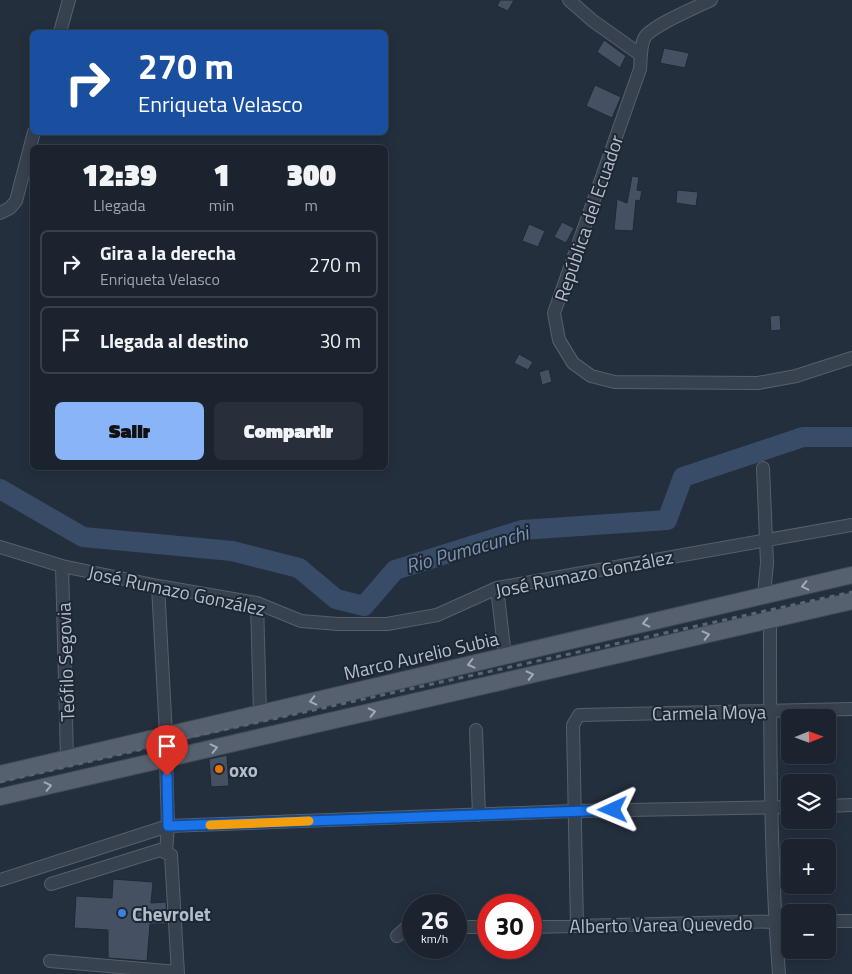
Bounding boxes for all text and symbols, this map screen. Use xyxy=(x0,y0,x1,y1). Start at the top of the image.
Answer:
text: 270 m xyxy=(138,39,234,93)
icon: right xyxy=(55,50,120,115)
text: Enriqueta Velasco xyxy=(138,87,303,121)
street label: República del Ecuador xyxy=(546,130,630,305)
text: 12:39 xyxy=(82,152,157,198)
text: 1 xyxy=(213,152,230,198)
text: 300 xyxy=(286,152,336,198)
text: Llegada xyxy=(93,193,146,217)
text: min xyxy=(209,193,234,217)
text: m xyxy=(304,193,318,217)
text: Gira a la derecha xyxy=(100,238,236,267)
icon: right xyxy=(57,250,85,278)
text: 270 m xyxy=(309,250,361,279)
text: Enriqueta Velasco xyxy=(100,267,220,291)
icon: arrive xyxy=(57,326,85,354)
text: Llegada al destino xyxy=(100,326,249,355)
text: 30 m xyxy=(320,326,361,355)
button: Salir xyxy=(55,402,204,460)
button: Compartir xyxy=(214,402,363,460)
water label: Rio Pumacunchi xyxy=(402,516,535,581)
street label: José Rumazo González xyxy=(493,542,675,604)
street label: José Rumazo González xyxy=(86,557,268,623)
one-way arrow xyxy=(800,580,809,591)
street label: Teófilo Segovia xyxy=(48,601,82,722)
one-way arrow xyxy=(642,617,651,628)
street label: Marco Aurelio Subia xyxy=(341,623,502,687)
one-way arrow xyxy=(701,630,710,641)
one-way arrow xyxy=(467,658,476,669)
one-way arrow xyxy=(526,670,535,681)
one-way arrow xyxy=(308,695,317,706)
street label: Carmela Moya xyxy=(652,696,767,727)
one-way arrow xyxy=(368,707,377,717)
north arrow xyxy=(781,709,836,764)
map controls xyxy=(781,709,836,959)
pin xyxy=(146,725,188,776)
icon: arrive xyxy=(153,732,181,760)
one-way arrow xyxy=(209,743,218,754)
place label: oxo xyxy=(229,755,258,784)
marker: oxo xyxy=(213,763,225,775)
button: layers xyxy=(781,774,836,829)
one-way arrow xyxy=(43,781,52,792)
position arrow xyxy=(586,783,638,835)
button: + xyxy=(781,839,836,894)
speed limit sign: 30 xyxy=(477,894,542,959)
place label: Chevrolet xyxy=(132,899,211,928)
text: 26 xyxy=(420,901,449,939)
button: − xyxy=(781,904,836,959)
marker: Chevrolet xyxy=(116,907,128,919)
street label: Alberto Varea Quevedo xyxy=(569,908,753,940)
text: km/h xyxy=(421,929,448,948)

